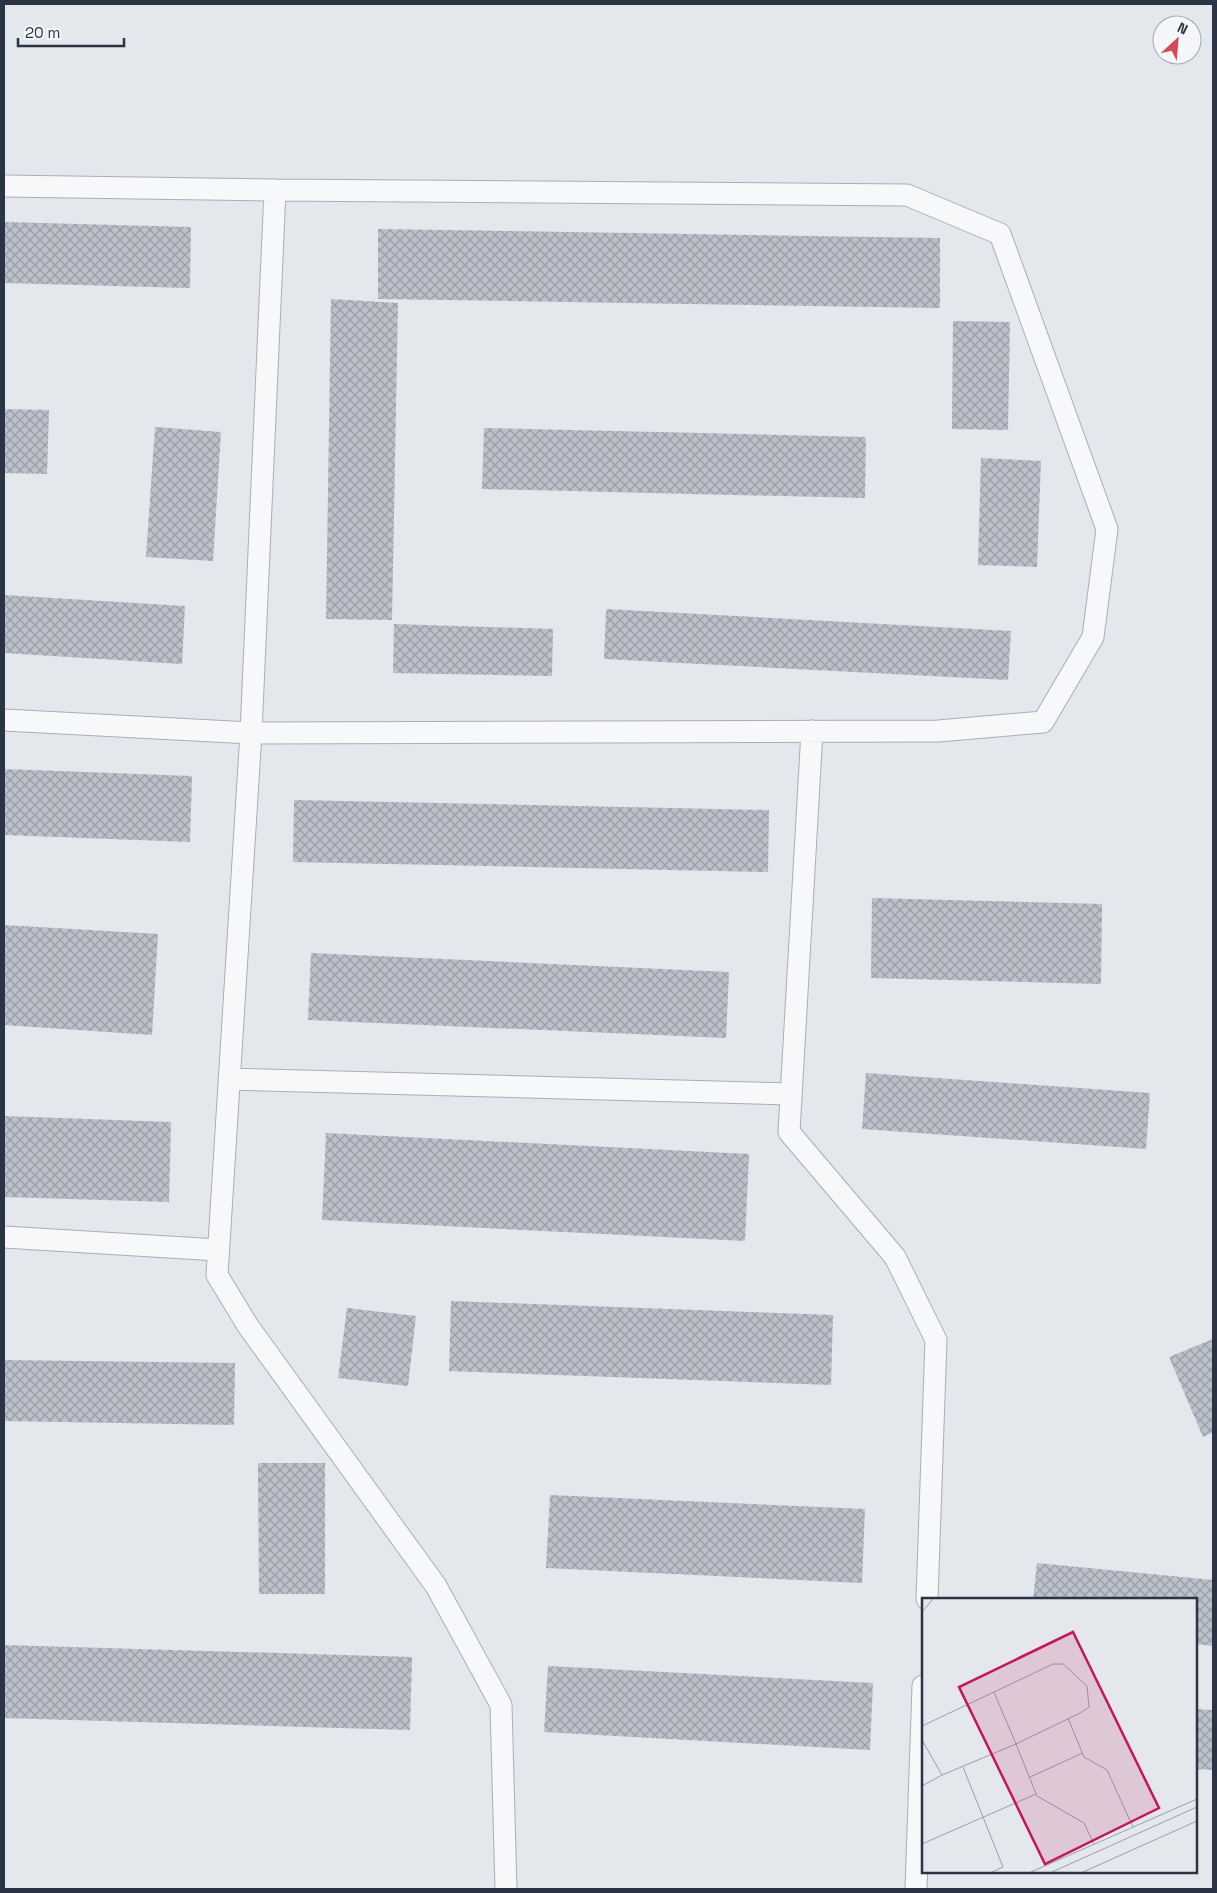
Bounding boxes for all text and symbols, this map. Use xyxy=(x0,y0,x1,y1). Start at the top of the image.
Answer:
scale bar xyxy=(18,15,124,47)
north arrow xyxy=(1152,15,1202,65)
text: N xyxy=(1175,18,1191,38)
text: 20 m xyxy=(25,23,60,42)
inset map xyxy=(922,1598,1197,1873)

